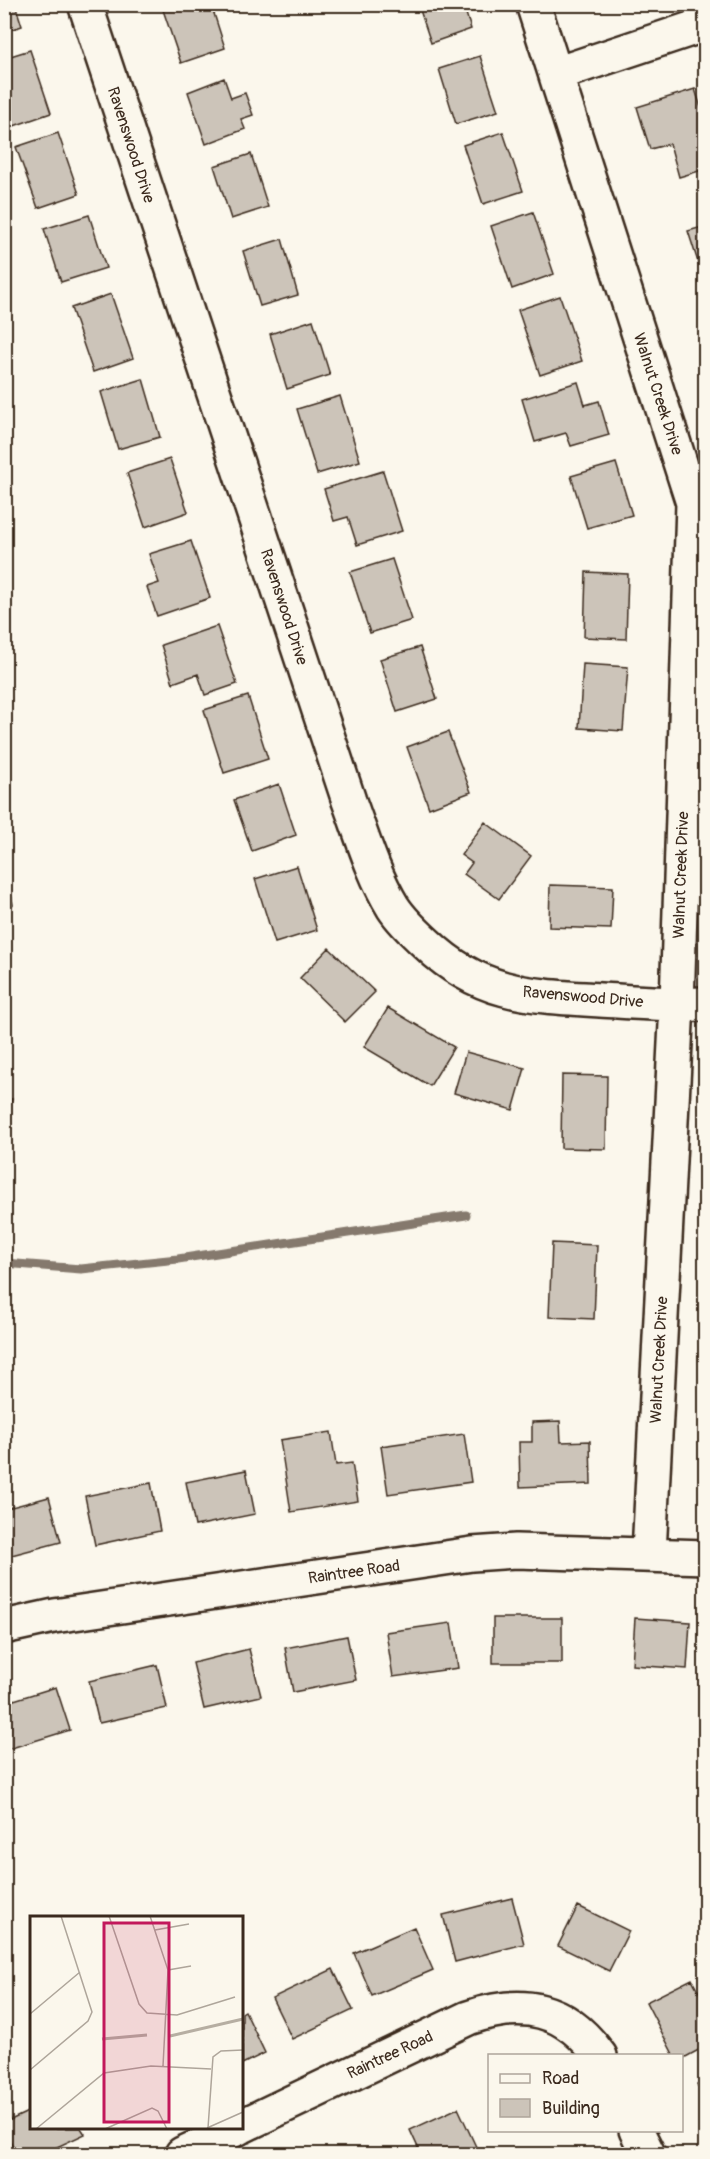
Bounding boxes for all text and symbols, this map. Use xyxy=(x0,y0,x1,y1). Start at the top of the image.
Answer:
street label: Ravenswood Drive xyxy=(103,84,159,206)
street label: Walnut Creek Drive xyxy=(629,330,687,458)
street label: Ravenswood Drive xyxy=(256,546,312,668)
street label: Walnut Creek Drive xyxy=(669,811,693,939)
street label: Ravenswood Drive xyxy=(522,982,644,1012)
street label: Walnut Creek Drive xyxy=(646,1296,672,1424)
street label: Raintree Road xyxy=(307,1556,401,1588)
inset map xyxy=(30,1916,243,2129)
street label: Raintree Road xyxy=(344,2026,436,2084)
legend xyxy=(488,2054,683,2132)
text: Road xyxy=(542,2067,579,2090)
text: Building xyxy=(542,2097,600,2120)

